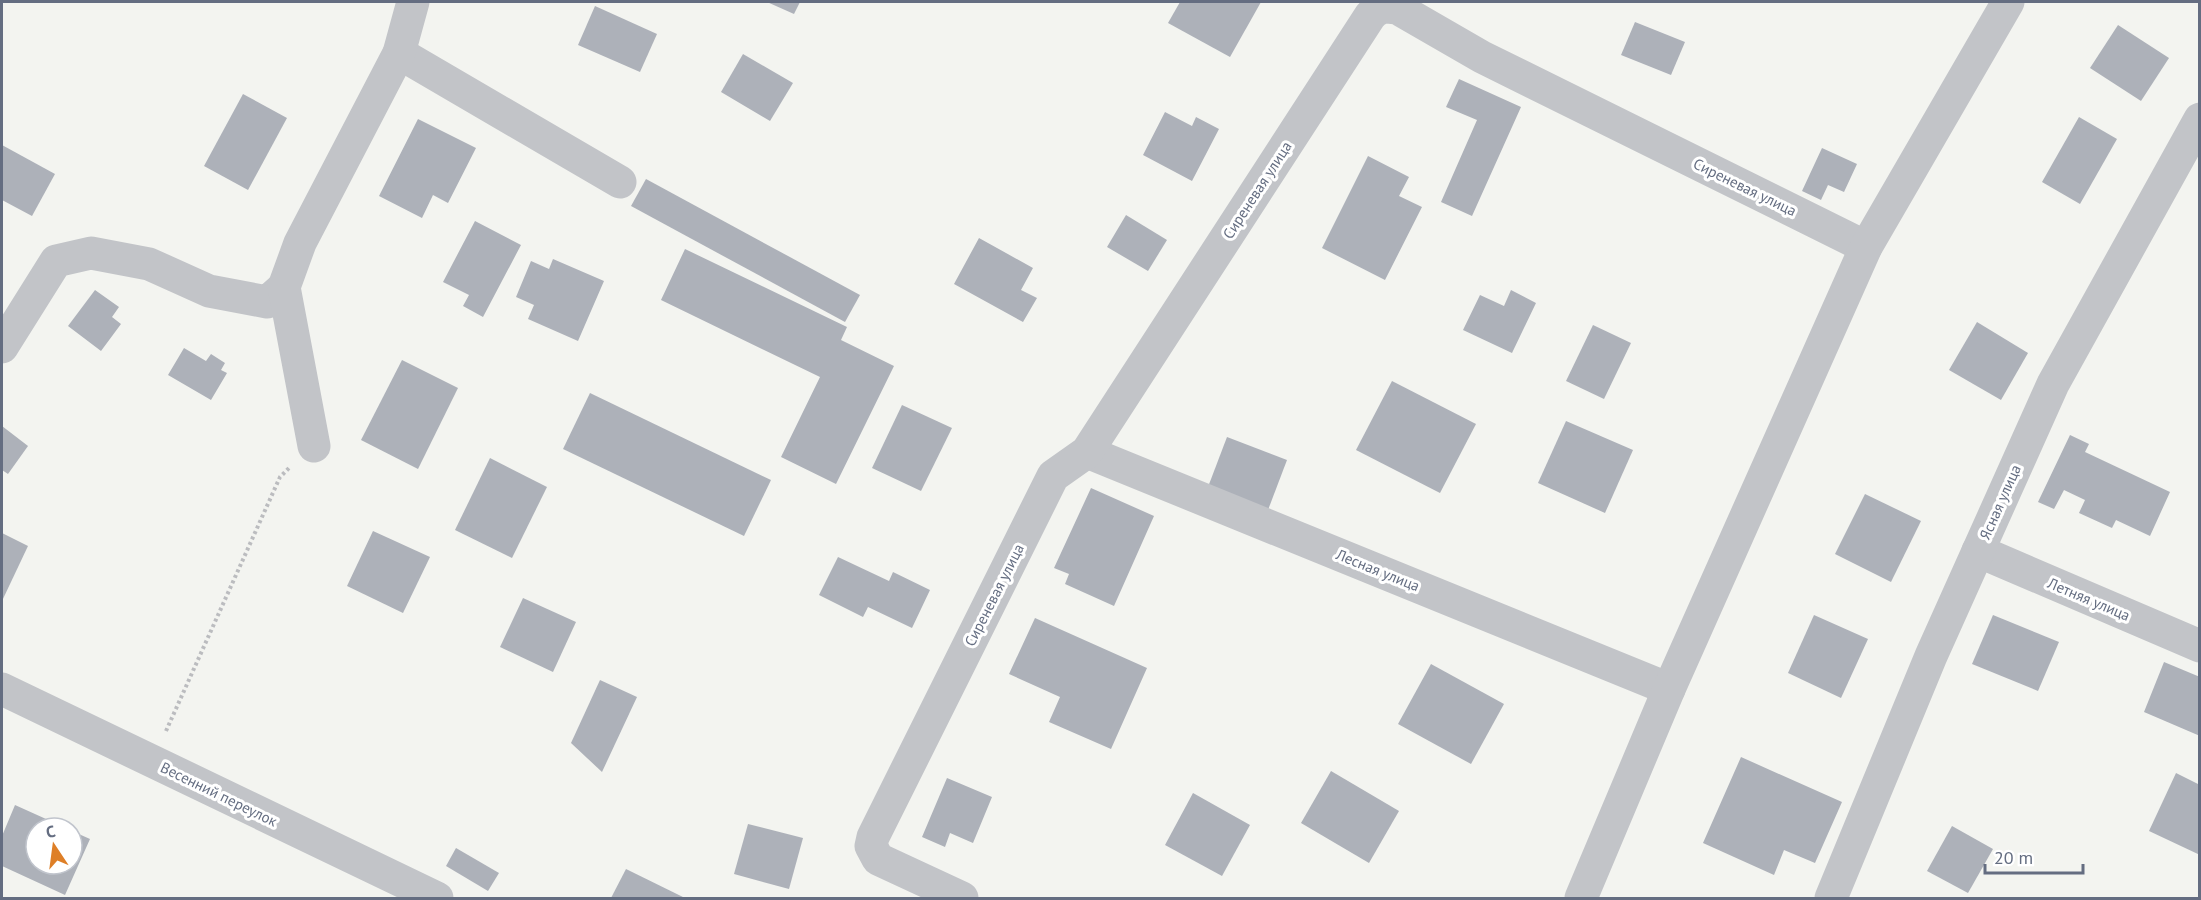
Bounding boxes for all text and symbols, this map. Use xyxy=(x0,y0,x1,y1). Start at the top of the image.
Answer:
street label: Сиреневая улица xyxy=(1218,138,1296,242)
street label: Сиреневая улица xyxy=(1690,154,1800,220)
street label: Ясная улица xyxy=(1975,462,2025,542)
street label: Сиреневая улица xyxy=(960,541,1028,649)
street label: Лесная улица xyxy=(1333,544,1423,595)
street label: Летняя улица xyxy=(2044,573,2133,625)
street label: Весенний переулок xyxy=(158,758,281,831)
north arrow xyxy=(24,816,84,876)
text: С xyxy=(44,821,57,842)
scale bar xyxy=(1985,837,2082,875)
text: 20 m xyxy=(1994,846,2033,869)

